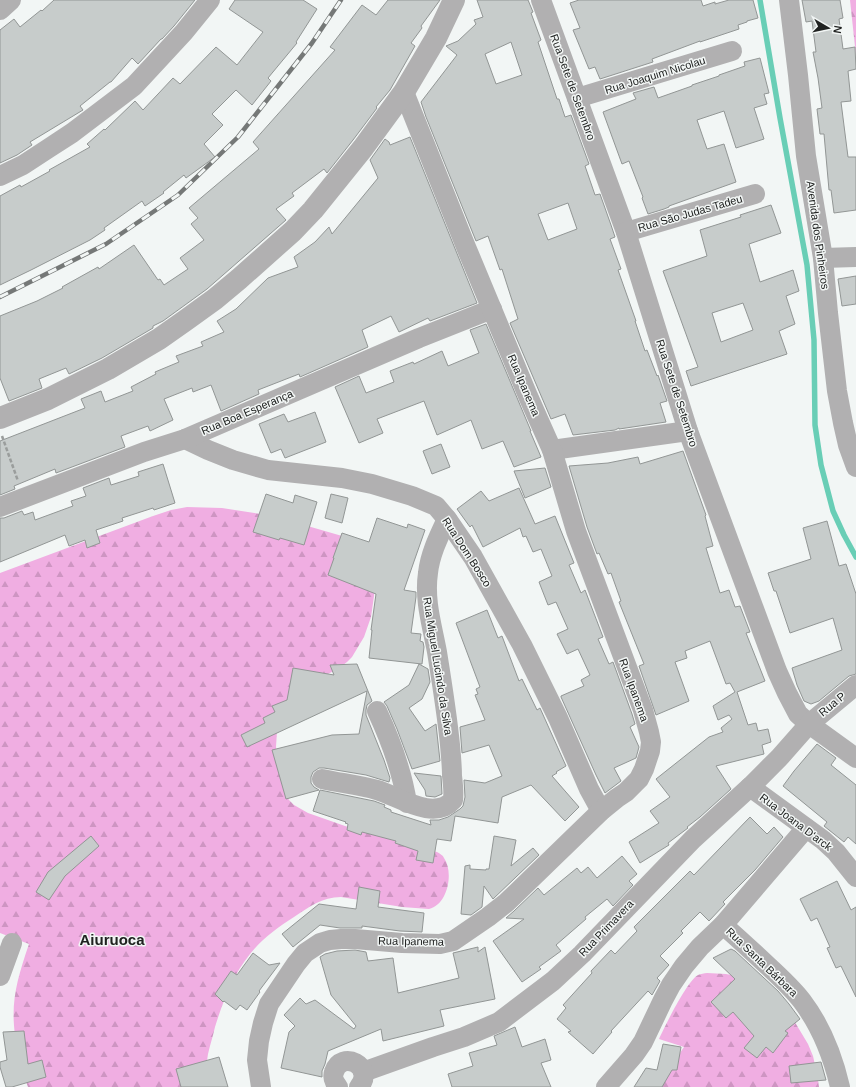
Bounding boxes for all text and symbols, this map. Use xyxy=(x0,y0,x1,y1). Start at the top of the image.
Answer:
north arrow xyxy=(808,8,848,48)
text: N xyxy=(831,25,844,34)
street label: Rua Sete de Setembro xyxy=(548,32,598,142)
street label: Rua Joaquim Nicolau xyxy=(603,54,707,96)
street label: Avenida dos Pinheiros xyxy=(804,180,832,290)
street label: Rua São Judas Tadeu xyxy=(636,192,744,234)
street label: Rua Sete de Setembro xyxy=(654,338,700,448)
street label: Rua Ipanema xyxy=(506,352,543,419)
street label: Rua Boa Esperança xyxy=(199,387,295,437)
street label: Rua Dom Bosco xyxy=(440,515,494,589)
street label: Rua Miguel Lucindo da Silva xyxy=(421,596,455,737)
street label: Rua Ipanema xyxy=(617,657,651,724)
street label: Rua P xyxy=(816,690,848,718)
street label: Rua Joana D'arck xyxy=(758,791,835,853)
street label: Rua Primavera xyxy=(576,897,636,959)
street label: Rua Santa Bárbara xyxy=(724,925,801,1000)
district label: Aiuruoca xyxy=(79,931,145,948)
street label: Rua Ipanema xyxy=(378,934,445,948)

